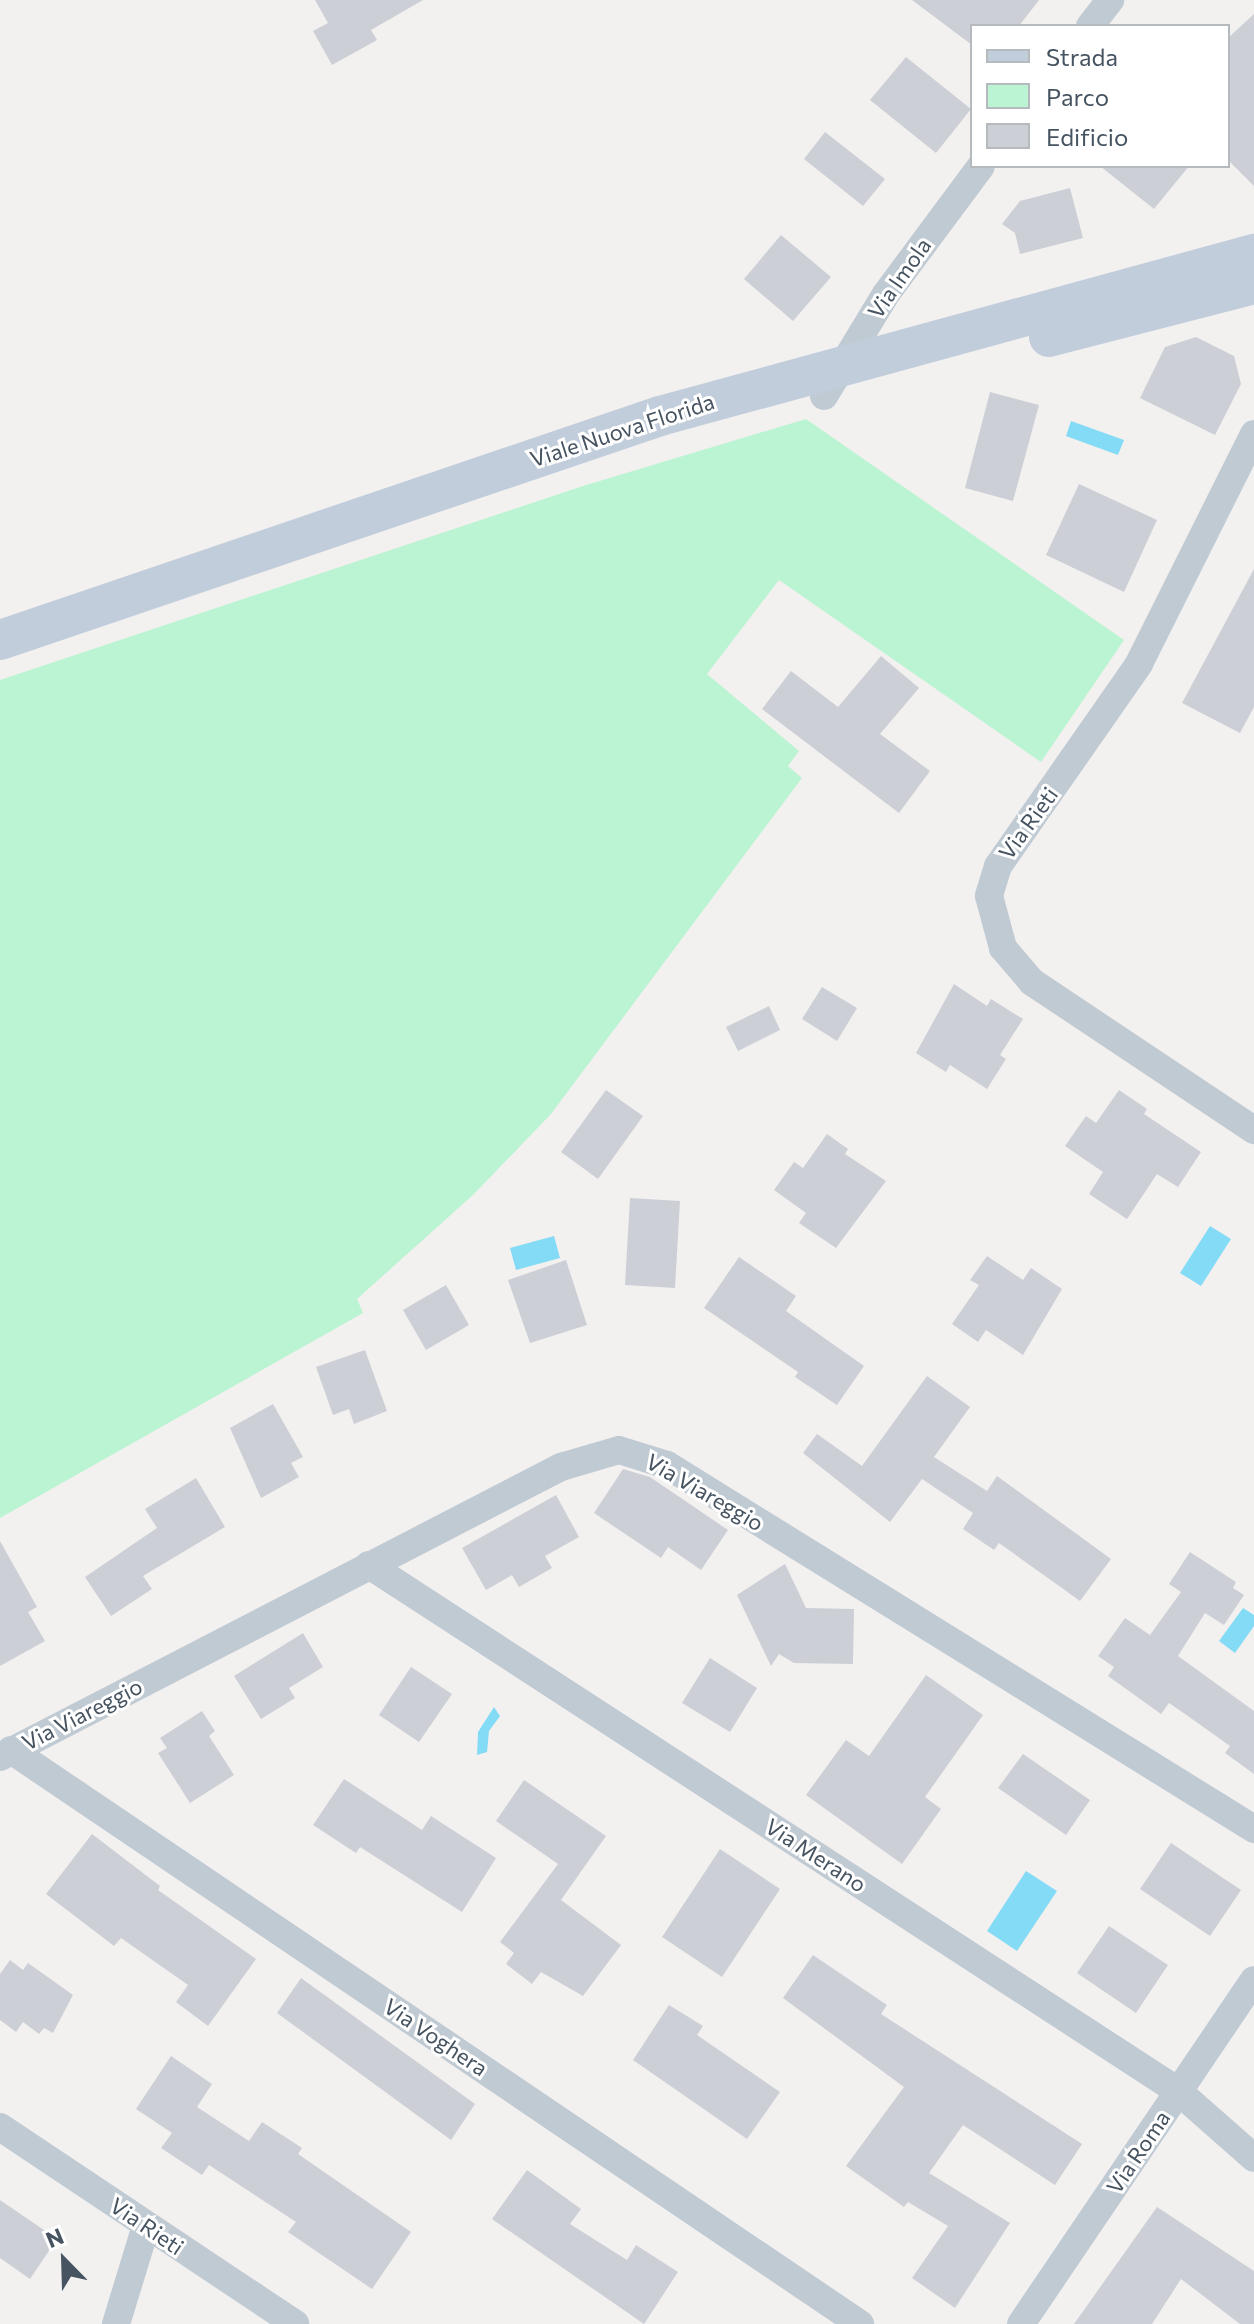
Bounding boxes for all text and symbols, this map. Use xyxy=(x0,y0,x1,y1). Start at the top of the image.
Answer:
legend xyxy=(970,24,1230,168)
text: Strada xyxy=(1046,42,1118,71)
text: Parco xyxy=(1046,82,1109,111)
text: Edificio xyxy=(1046,122,1128,151)
street label: Via Imola xyxy=(862,233,936,323)
street label: Viale Nuova Florida xyxy=(527,388,717,472)
street label: Via Rieti xyxy=(993,782,1063,864)
street label: Via Viareggio xyxy=(642,1448,768,1536)
street label: Via Viareggio xyxy=(17,1672,147,1756)
street label: Via Merano xyxy=(761,1813,871,1897)
street label: Via Voghera xyxy=(379,1993,493,2081)
street label: Via Roma xyxy=(1101,2106,1175,2198)
street label: Via Rieti xyxy=(105,2192,189,2260)
north arrow xyxy=(24,2220,104,2300)
text: N xyxy=(42,2222,67,2253)

